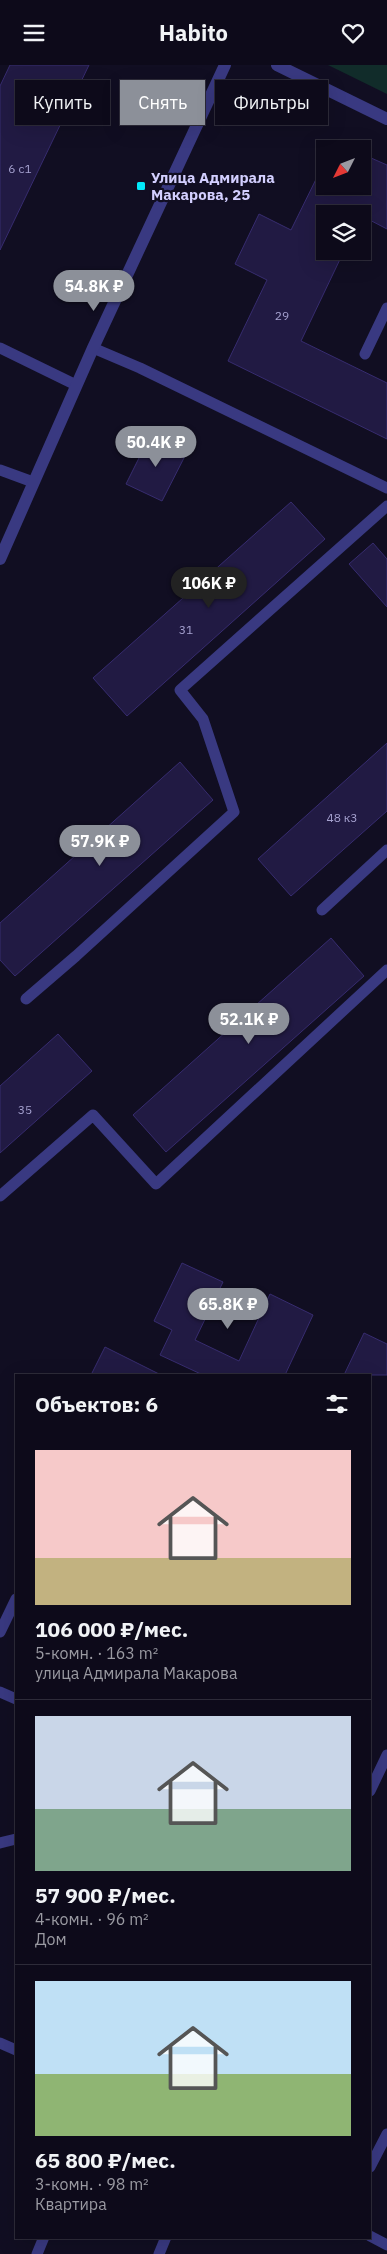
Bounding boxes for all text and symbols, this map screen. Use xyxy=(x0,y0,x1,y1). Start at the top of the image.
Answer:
text: Habito xyxy=(159,18,228,47)
icon: menu xyxy=(20,19,48,47)
icon: heart xyxy=(339,19,367,47)
chip: Купить xyxy=(15,80,110,125)
chip: Снять xyxy=(120,80,205,125)
chip: Фильтры xyxy=(215,80,328,125)
north arrow xyxy=(316,140,371,195)
map controls xyxy=(316,140,371,260)
house number: 6 с1 xyxy=(8,161,32,176)
place label: Улица Адмирала Макарова, 25 xyxy=(151,168,275,204)
marker: Улица Адмирала Макарова, 25 xyxy=(135,180,147,192)
button: layers xyxy=(316,205,371,260)
pin: 54.8K ₽ xyxy=(48,269,140,312)
text: 54.8K ₽ xyxy=(64,276,124,296)
house number: 29 xyxy=(275,308,289,323)
pin: 50.4K ₽ xyxy=(110,425,202,468)
text: 50.4K ₽ xyxy=(126,432,186,452)
pin: 106K ₽ xyxy=(168,567,250,609)
text: 106K ₽ xyxy=(182,573,236,593)
house number: 31 xyxy=(179,622,193,637)
house number: 48 к3 xyxy=(326,810,358,825)
pin: 57.9K ₽ xyxy=(54,825,146,867)
text: 57.9K ₽ xyxy=(70,831,130,851)
pin: 52.1K ₽ xyxy=(203,1003,295,1045)
text: 52.1K ₽ xyxy=(219,1009,279,1029)
house number: 35 xyxy=(18,1102,32,1117)
pin: 65.8K ₽ xyxy=(182,1287,274,1330)
text: 65.8K ₽ xyxy=(198,1294,258,1314)
text: Объектов: 6 xyxy=(35,1390,158,1418)
icon: filters xyxy=(323,1390,351,1418)
icon: home xyxy=(148,1483,238,1573)
text: 106 000 ₽/мес. xyxy=(35,1615,188,1643)
text: 5-комн. · 163 m² xyxy=(35,1643,158,1663)
text: улица Адмирала Макарова xyxy=(35,1663,237,1683)
icon: home xyxy=(148,1748,238,1838)
text: 57 900 ₽/мес. xyxy=(35,1881,176,1909)
text: 4-комн. · 96 m² xyxy=(35,1909,149,1929)
text: Дом xyxy=(35,1929,67,1949)
icon: home xyxy=(148,2013,238,2103)
text: 65 800 ₽/мес. xyxy=(35,2146,176,2174)
text: 3-комн. · 98 m² xyxy=(35,2174,149,2194)
text: Квартира xyxy=(35,2194,107,2214)

